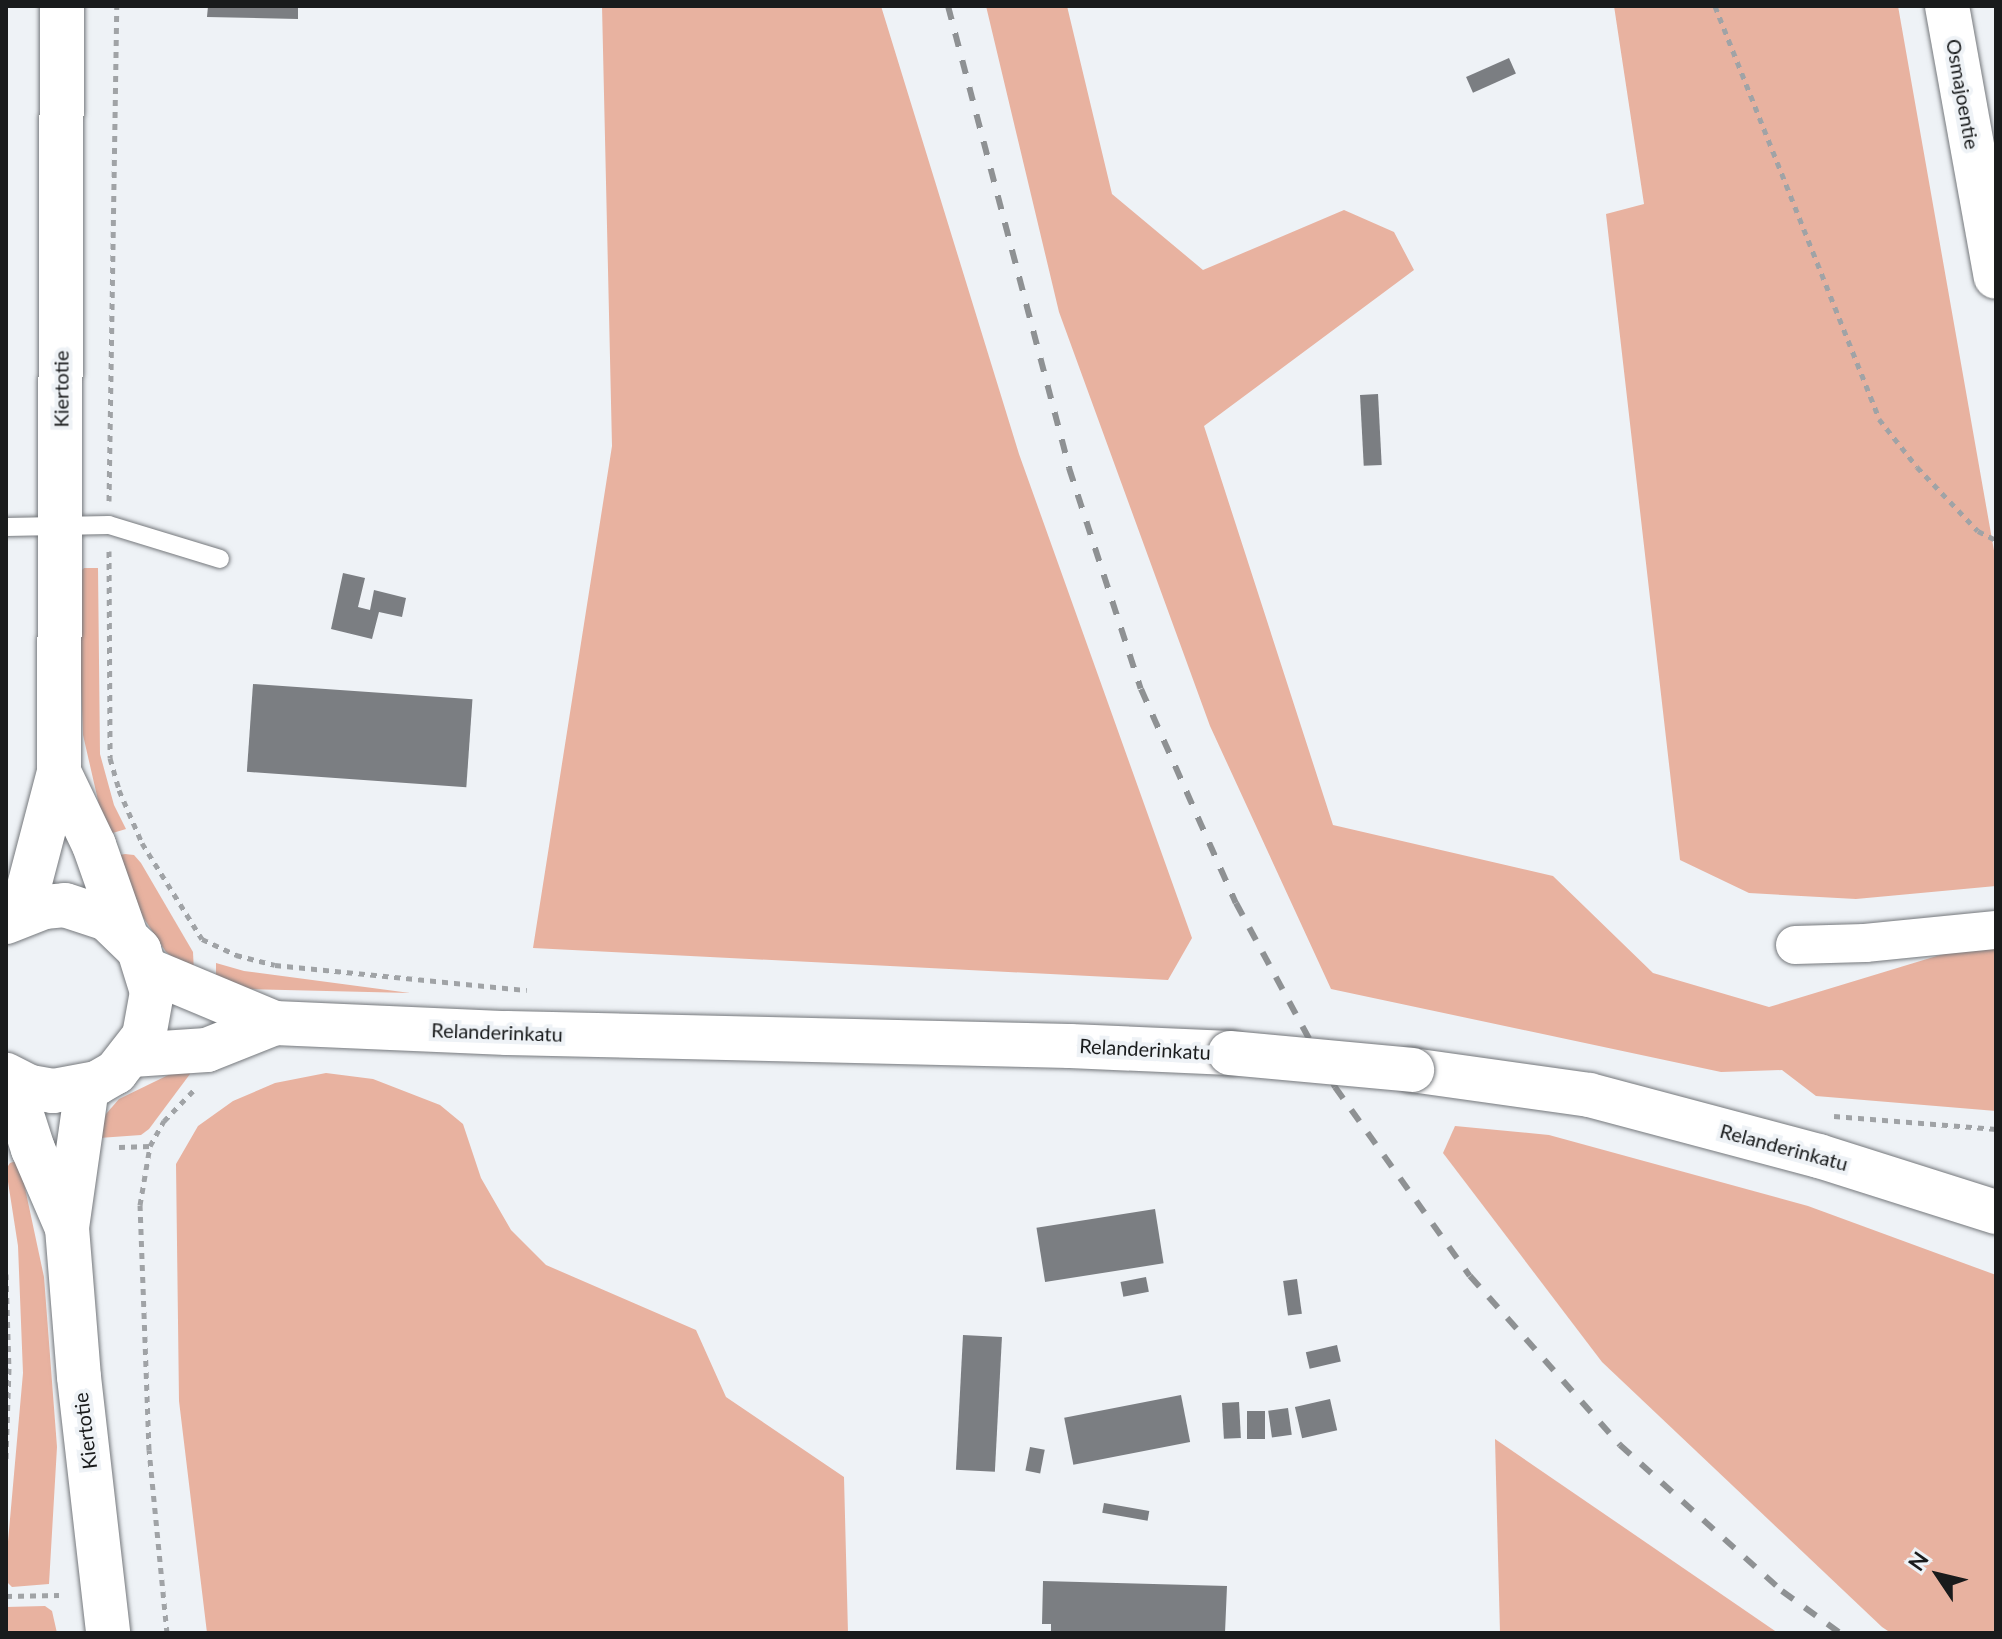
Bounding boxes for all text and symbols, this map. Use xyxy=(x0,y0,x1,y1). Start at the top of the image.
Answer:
street label: Osmajoentie xyxy=(1942,37,1984,151)
street label: Kiertotie xyxy=(49,350,73,428)
street label: Relanderinkatu xyxy=(431,1018,563,1046)
street label: Relanderinkatu xyxy=(1079,1034,1211,1064)
street label: Relanderinkatu xyxy=(1717,1118,1851,1176)
street label: Kiertotie xyxy=(68,1391,102,1471)
north arrow xyxy=(1898,1535,1978,1615)
text: N xyxy=(1902,1546,1934,1576)

